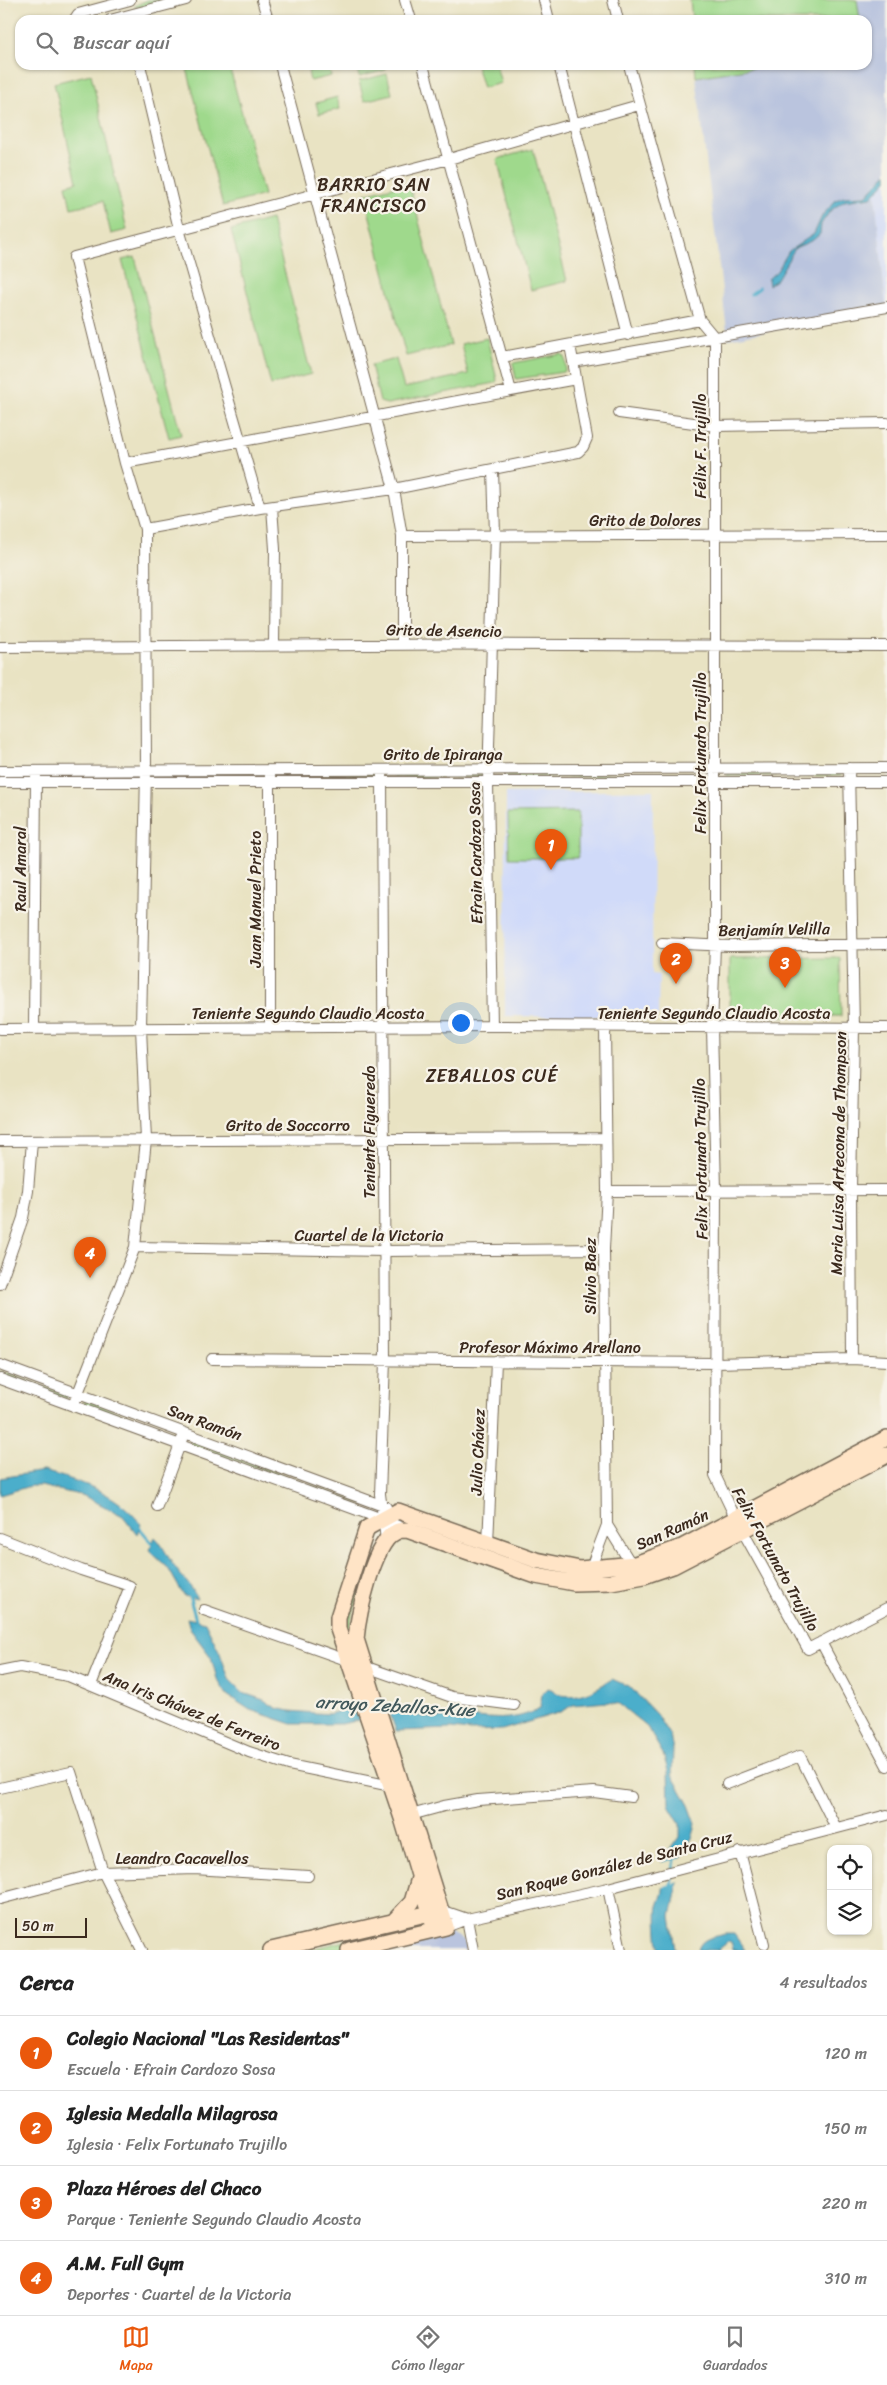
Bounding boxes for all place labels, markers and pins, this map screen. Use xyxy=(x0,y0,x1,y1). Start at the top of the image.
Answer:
pin: 1 xyxy=(535,829,567,870)
pin: 2 xyxy=(660,943,692,984)
pin: 3 xyxy=(769,947,801,988)
pin: 4 xyxy=(74,1237,106,1278)

